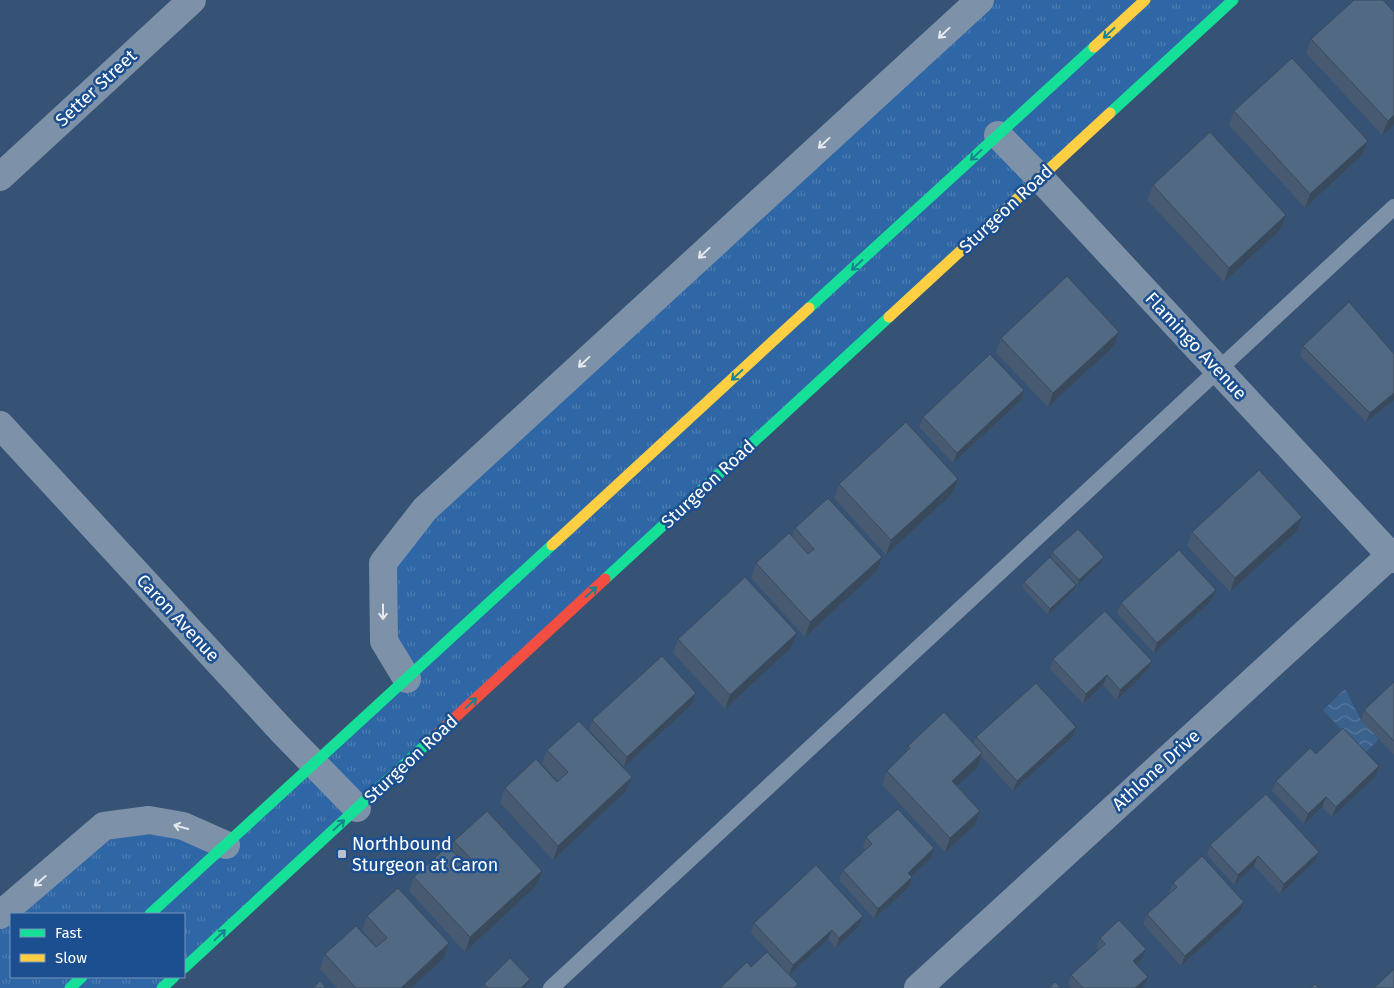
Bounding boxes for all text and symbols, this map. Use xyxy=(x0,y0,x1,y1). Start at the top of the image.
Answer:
one-way arrow xyxy=(937,27,950,39)
one-way arrow xyxy=(1102,27,1115,39)
street label: Setter Street xyxy=(51,45,141,131)
one-way arrow xyxy=(817,137,830,149)
one-way arrow xyxy=(970,149,983,161)
street label: Sturgeon Road xyxy=(955,160,1057,258)
one-way arrow xyxy=(698,247,711,258)
one-way arrow xyxy=(850,259,863,271)
street label: Flamingo Avenue xyxy=(1141,288,1251,404)
one-way arrow xyxy=(578,356,591,368)
one-way arrow xyxy=(731,369,743,381)
street label: Sturgeon Road xyxy=(657,435,759,533)
street label: Caron Avenue xyxy=(132,570,224,666)
one-way arrow xyxy=(584,586,597,598)
one-way arrow xyxy=(379,604,388,620)
one-way arrow xyxy=(465,697,478,709)
street label: Sturgeon Road xyxy=(360,710,462,808)
street label: Athlone Drive xyxy=(1108,725,1204,815)
one-way arrow xyxy=(333,819,345,831)
one-way arrow xyxy=(173,821,189,831)
place label: Northbound Sturgeon at Caron xyxy=(352,833,498,876)
marker: Northbound Sturgeon at Caron xyxy=(336,848,348,860)
one-way arrow xyxy=(33,875,46,886)
legend xyxy=(10,913,185,978)
text: Fast xyxy=(55,924,82,942)
one-way arrow xyxy=(213,929,226,941)
text: Slow xyxy=(55,949,87,967)

